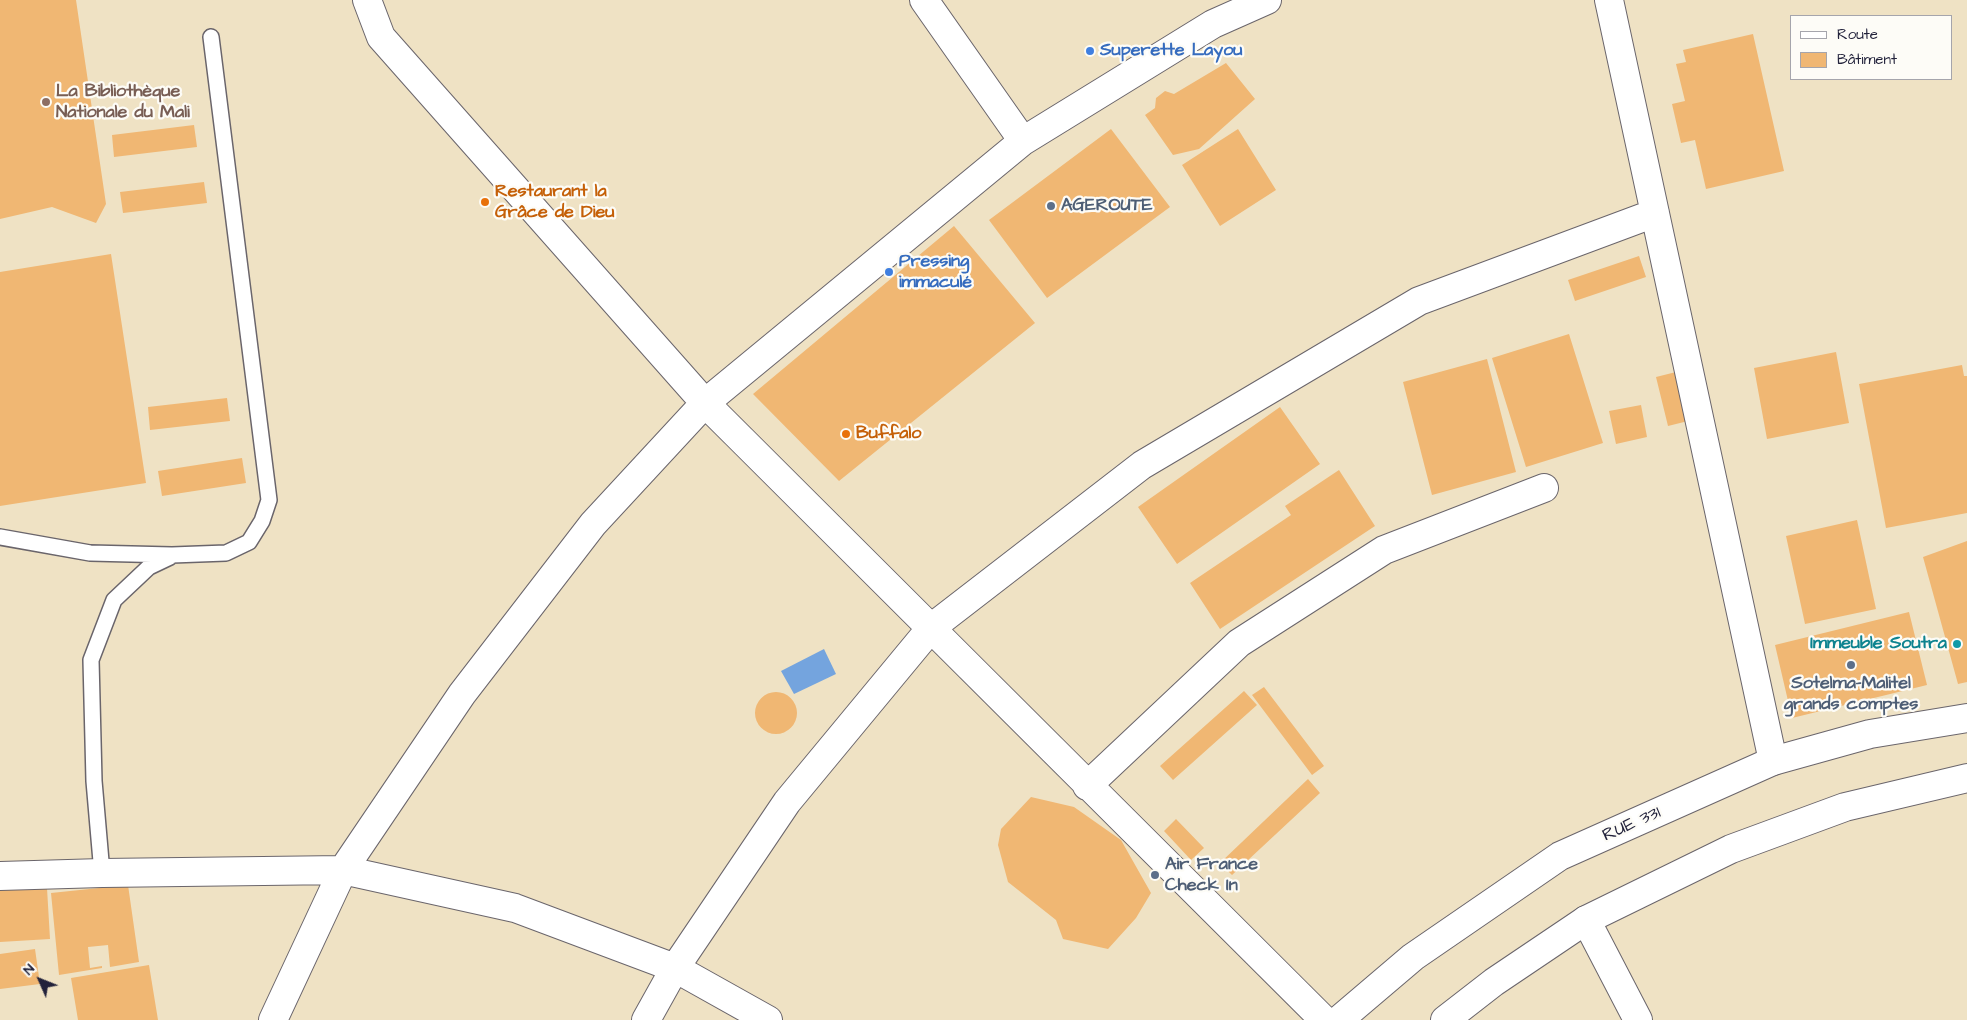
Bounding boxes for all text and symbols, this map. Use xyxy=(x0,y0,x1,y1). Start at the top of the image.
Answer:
legend xyxy=(1790,15,1952,80)
text: Route xyxy=(1837,24,1878,45)
place label: Superette Layou xyxy=(1100,40,1242,62)
marker: Superette Layou xyxy=(1084,45,1096,57)
text: Bâtiment xyxy=(1837,49,1897,70)
place label: La Bibliothèque Nationale du Mali xyxy=(56,81,190,124)
marker: La Bibliothèque Nationale du Mali xyxy=(40,96,52,108)
place label: Restaurant la Grâce de Dieu xyxy=(495,181,614,223)
place label: AGEROUTE xyxy=(1061,195,1153,217)
marker: Restaurant la Grâce de Dieu xyxy=(479,196,491,208)
marker: AGEROUTE xyxy=(1045,200,1057,212)
place label: Pressing immaculé xyxy=(899,251,972,294)
marker: Pressing immaculé xyxy=(883,266,895,278)
place label: Buffalo xyxy=(856,423,921,445)
marker: Buffalo xyxy=(840,428,852,440)
place label: Immeuble Soutra xyxy=(1810,633,1947,655)
marker: Immeuble Soutra xyxy=(1951,638,1963,650)
marker: Sotelma-Malitel grands comptes xyxy=(1845,659,1857,671)
place label: Sotelma-Malitel grands comptes xyxy=(1784,673,1918,716)
street label: RUE 331 xyxy=(1600,803,1664,847)
place label: Air France Check In xyxy=(1165,854,1258,896)
marker: Air France Check In xyxy=(1149,869,1161,881)
north arrow xyxy=(15,955,65,1005)
text: N xyxy=(19,959,39,980)

